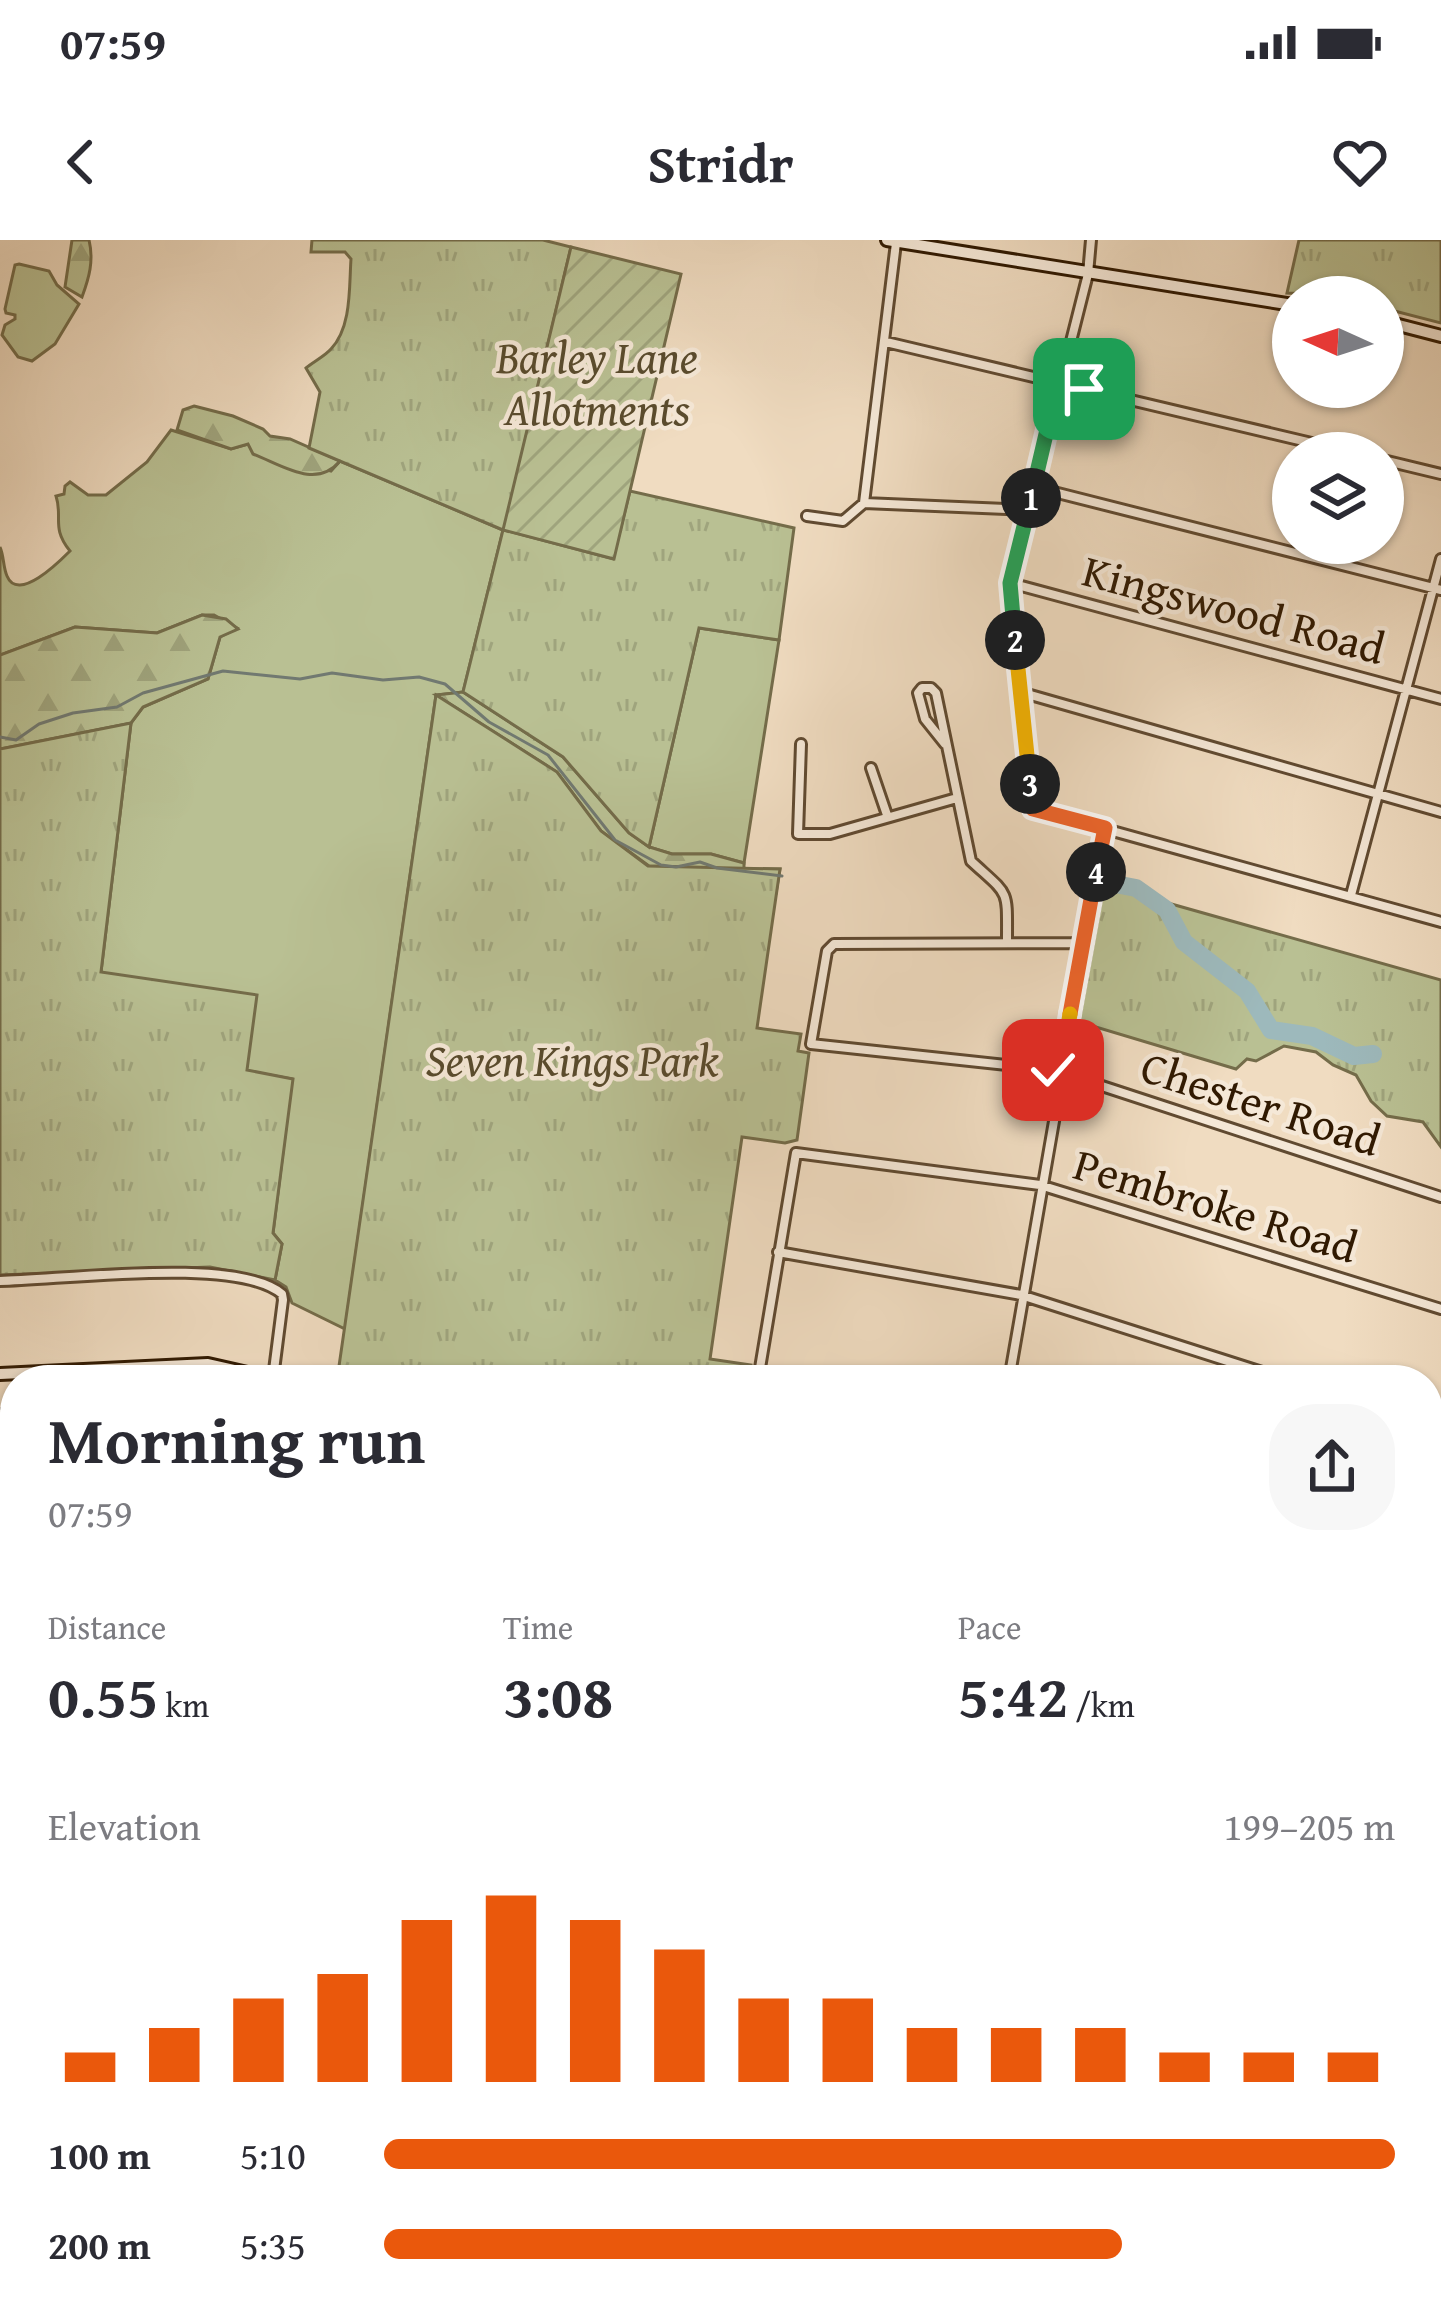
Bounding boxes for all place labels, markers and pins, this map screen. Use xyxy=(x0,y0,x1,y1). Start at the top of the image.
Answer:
pin xyxy=(1033,338,1135,440)
pin: 1 xyxy=(1001,468,1061,528)
pin: 2 xyxy=(985,610,1045,670)
pin: 3 xyxy=(1000,754,1060,814)
pin: 4 xyxy=(1066,842,1126,902)
pin xyxy=(1002,1019,1104,1121)

